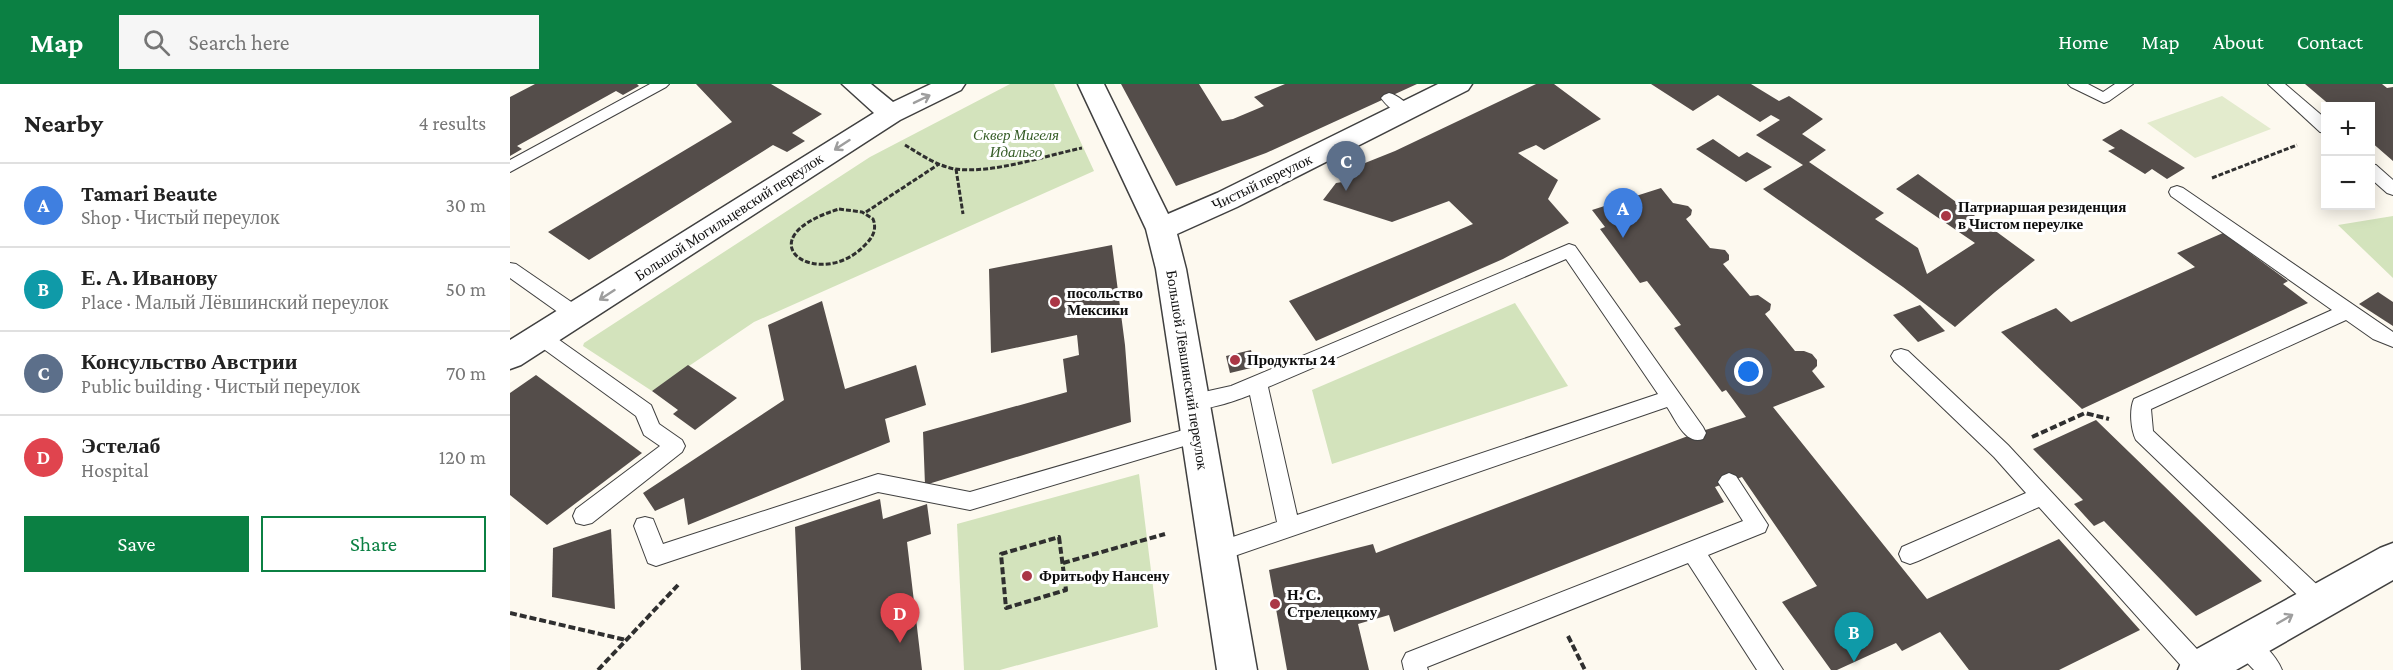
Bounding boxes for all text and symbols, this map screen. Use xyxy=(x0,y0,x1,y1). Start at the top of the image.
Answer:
search box xyxy=(119,15,539,69)
icon: search xyxy=(140,26,173,59)
text: Map xyxy=(30,27,83,58)
text: Search here xyxy=(188,30,289,55)
text: Home xyxy=(2058,30,2108,54)
text: Map xyxy=(2141,30,2180,54)
text: About xyxy=(2213,30,2264,54)
text: Contact xyxy=(2297,30,2363,54)
one-way arrow xyxy=(913,93,930,105)
map controls xyxy=(2321,102,2375,210)
button: + xyxy=(2321,102,2375,156)
text: Nearby xyxy=(24,109,103,138)
text: 4 results xyxy=(419,112,486,134)
park label: Сквер Мигеля Идальго xyxy=(973,127,1059,160)
one-way arrow xyxy=(834,140,851,152)
pin: C xyxy=(1326,141,1366,191)
street label: Большой Могильцевский переулок xyxy=(632,150,827,284)
street label: Чистый переулок xyxy=(1209,151,1315,213)
button: − xyxy=(2321,156,2375,210)
text: Tamari Beaute xyxy=(81,181,217,206)
pin: A xyxy=(1604,188,1642,238)
text: A xyxy=(38,194,49,216)
text: 30 m xyxy=(445,194,486,216)
place label: Патриаршая резиденция в Чистом переулке xyxy=(1958,199,2126,232)
text: Shop · Чистый переулок xyxy=(81,206,280,228)
marker: Патриаршая резиденция в Чистом переулке xyxy=(1939,209,1953,223)
text: Е. А. Иванову xyxy=(81,265,218,290)
street label: Большой Лёвшинский переулок xyxy=(1163,269,1211,472)
text: B xyxy=(38,278,49,300)
text: 50 m xyxy=(445,278,486,300)
place label: посольство Мексики xyxy=(1067,285,1143,318)
one-way arrow xyxy=(599,290,616,302)
text: Place · Малый Лёвшинский переулок xyxy=(81,291,389,313)
marker: посольство Мексики xyxy=(1048,295,1062,309)
text: Консульство Австрии xyxy=(81,349,297,374)
place label: Продукты 24 xyxy=(1247,352,1336,368)
marker: Продукты 24 xyxy=(1228,353,1242,367)
your location xyxy=(1734,357,1763,386)
text: C xyxy=(37,362,50,384)
text: 70 m xyxy=(446,362,486,384)
text: Public building · Чистый переулок xyxy=(81,375,360,397)
text: Эстелаб xyxy=(81,433,161,458)
text: D xyxy=(37,446,50,468)
text: 120 m xyxy=(439,446,486,468)
text: Hospital xyxy=(81,459,149,481)
button: Save xyxy=(24,516,249,572)
button: Share xyxy=(261,516,486,572)
place label: Фритьофу Нансену xyxy=(1039,568,1170,584)
marker: Фритьофу Нансену xyxy=(1020,569,1034,583)
place label: Н. С. Стрелецкому xyxy=(1287,587,1378,620)
pin: D xyxy=(880,594,920,643)
marker: Н. С. Стрелецкому xyxy=(1268,597,1282,611)
pin: B xyxy=(1834,612,1874,662)
one-way arrow xyxy=(2276,613,2293,625)

